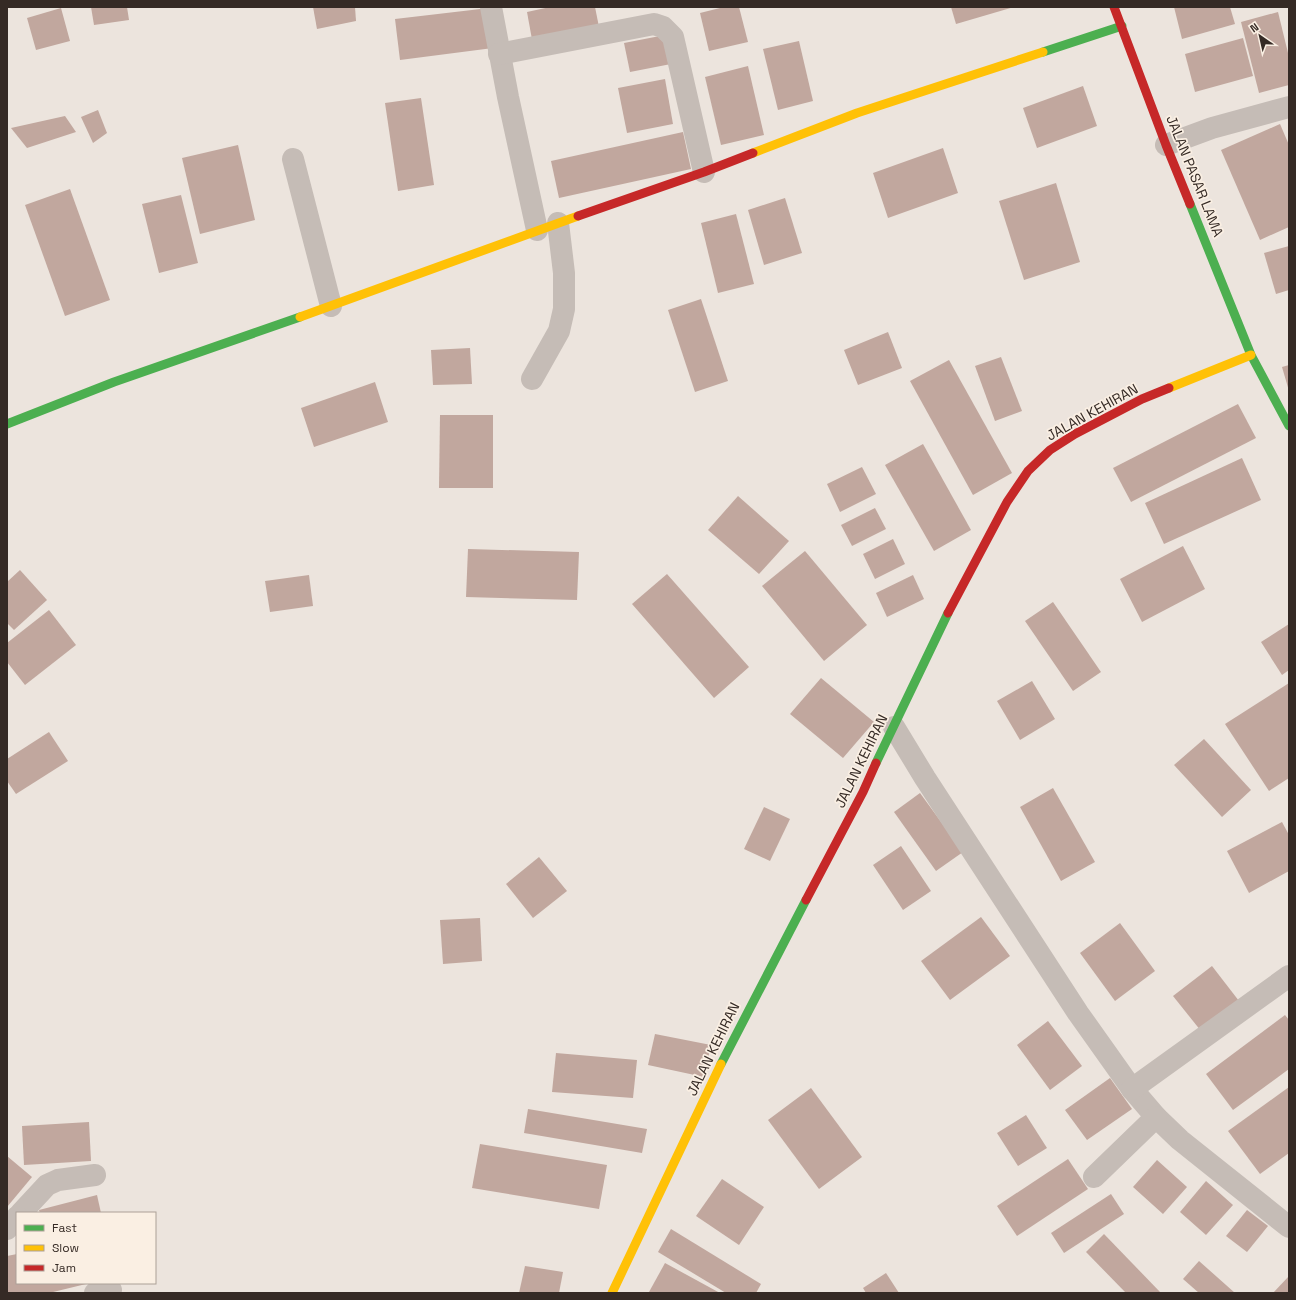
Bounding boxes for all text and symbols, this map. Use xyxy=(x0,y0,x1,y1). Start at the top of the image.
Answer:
north arrow xyxy=(1240,16,1280,56)
text: N xyxy=(1247,20,1261,36)
street label: JALAN PASAR LAMA xyxy=(1162,113,1228,240)
street label: JALAN KEHIRAN xyxy=(1043,379,1141,445)
street label: JALAN KEHIRAN xyxy=(831,711,891,811)
street label: JALAN KEHIRAN xyxy=(683,999,743,1099)
legend xyxy=(16,1212,156,1284)
text: Fast xyxy=(52,1220,77,1236)
text: Slow xyxy=(52,1240,79,1256)
text: Jam xyxy=(52,1260,76,1276)

